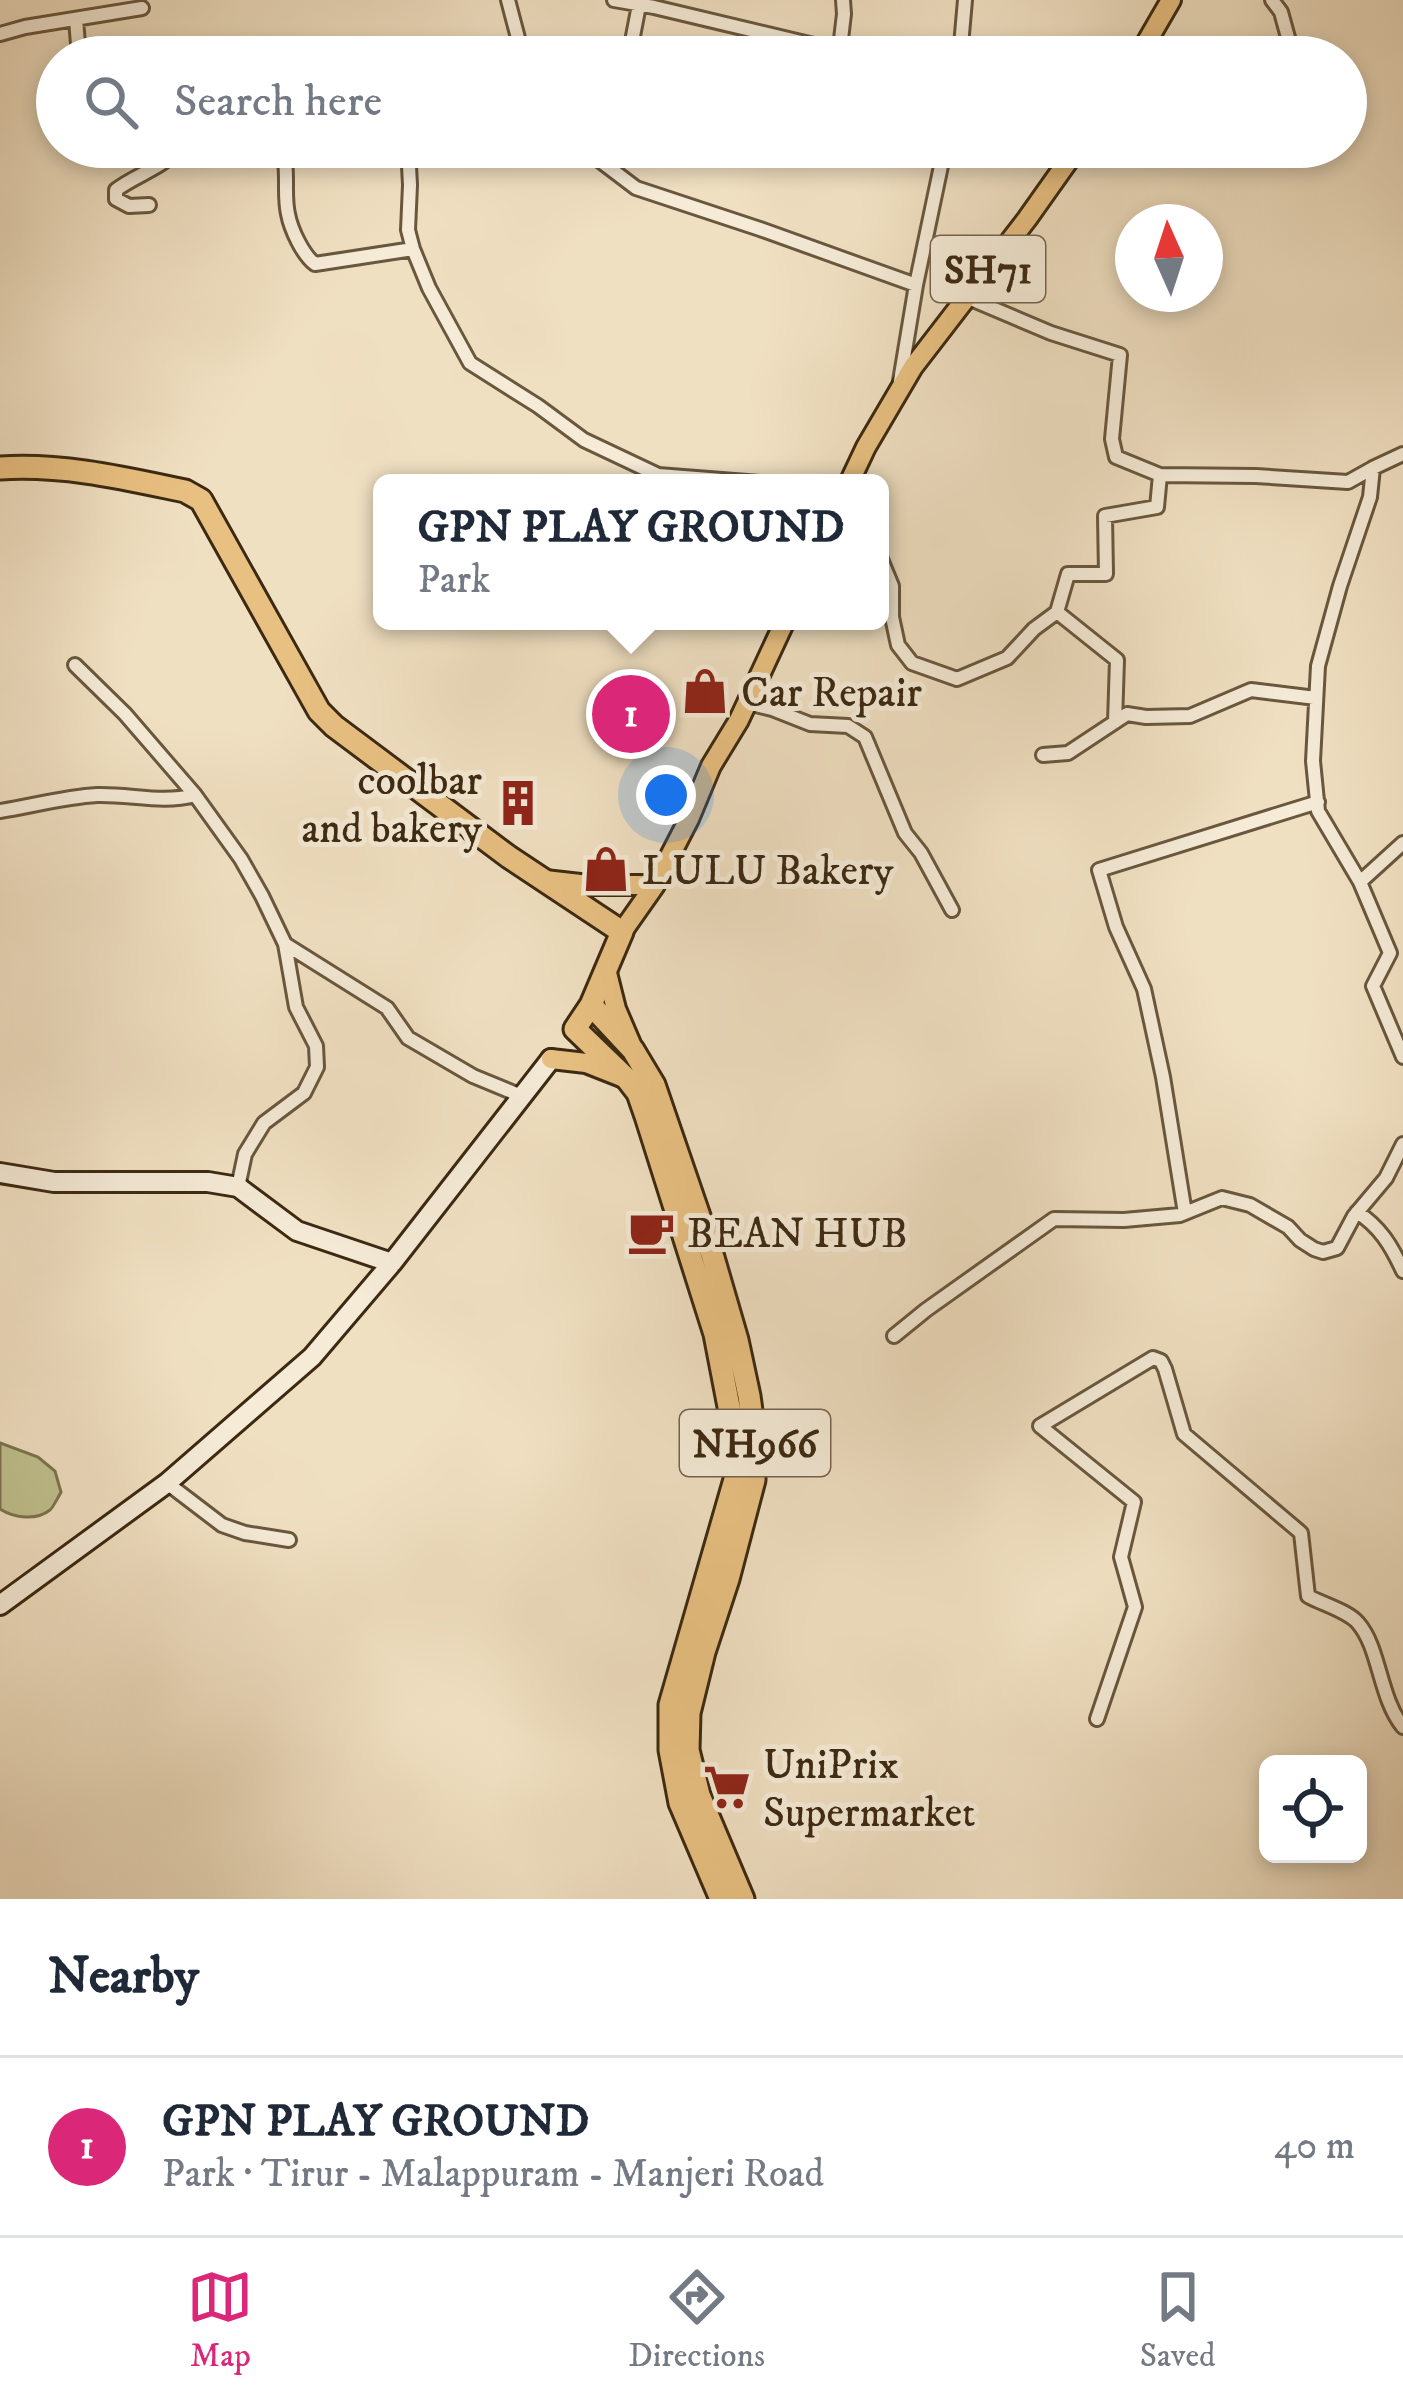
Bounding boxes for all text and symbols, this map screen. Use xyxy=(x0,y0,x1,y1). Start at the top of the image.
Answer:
search box xyxy=(36,36,1367,168)
icon: search xyxy=(78,69,144,135)
text: Search here xyxy=(174,74,382,130)
north arrow xyxy=(1115,204,1223,312)
road number: SH71 xyxy=(931,236,1045,302)
popup xyxy=(373,474,889,630)
text: GPN PLAY GROUND xyxy=(417,500,845,556)
text: Park xyxy=(417,556,490,605)
shop icon: Car Repair xyxy=(680,666,730,716)
place label: Car Repair xyxy=(741,668,922,720)
pin: 1 xyxy=(592,669,670,759)
place label: coolbar and bakery xyxy=(301,756,483,856)
your location xyxy=(636,765,696,825)
building icon: coolbar and bakery xyxy=(493,778,543,828)
shop icon: LULU Bakery xyxy=(581,844,631,894)
place label: LULU Bakery xyxy=(642,846,894,898)
cafe icon: BEAN HUB xyxy=(626,1207,676,1257)
place label: BEAN HUB xyxy=(687,1209,908,1261)
road number: NH966 xyxy=(680,1410,830,1476)
place label: UniPrix Supermarket xyxy=(763,1740,976,1840)
map controls xyxy=(1259,1755,1367,1863)
button: locate xyxy=(1259,1755,1367,1863)
supermarket icon: UniPrix Supermarket xyxy=(702,1762,752,1812)
text: Nearby xyxy=(48,1945,199,2009)
text: GPN PLAY GROUND xyxy=(162,2094,589,2150)
text: 1 xyxy=(80,2122,94,2171)
text: 40 m xyxy=(1274,2122,1355,2171)
text: Park · Tirur - Malappuram - Manjeri Road xyxy=(162,2150,824,2199)
tab: Map xyxy=(187,2264,253,2377)
tab: Directions xyxy=(628,2264,765,2377)
tab: Saved xyxy=(1140,2264,1216,2377)

